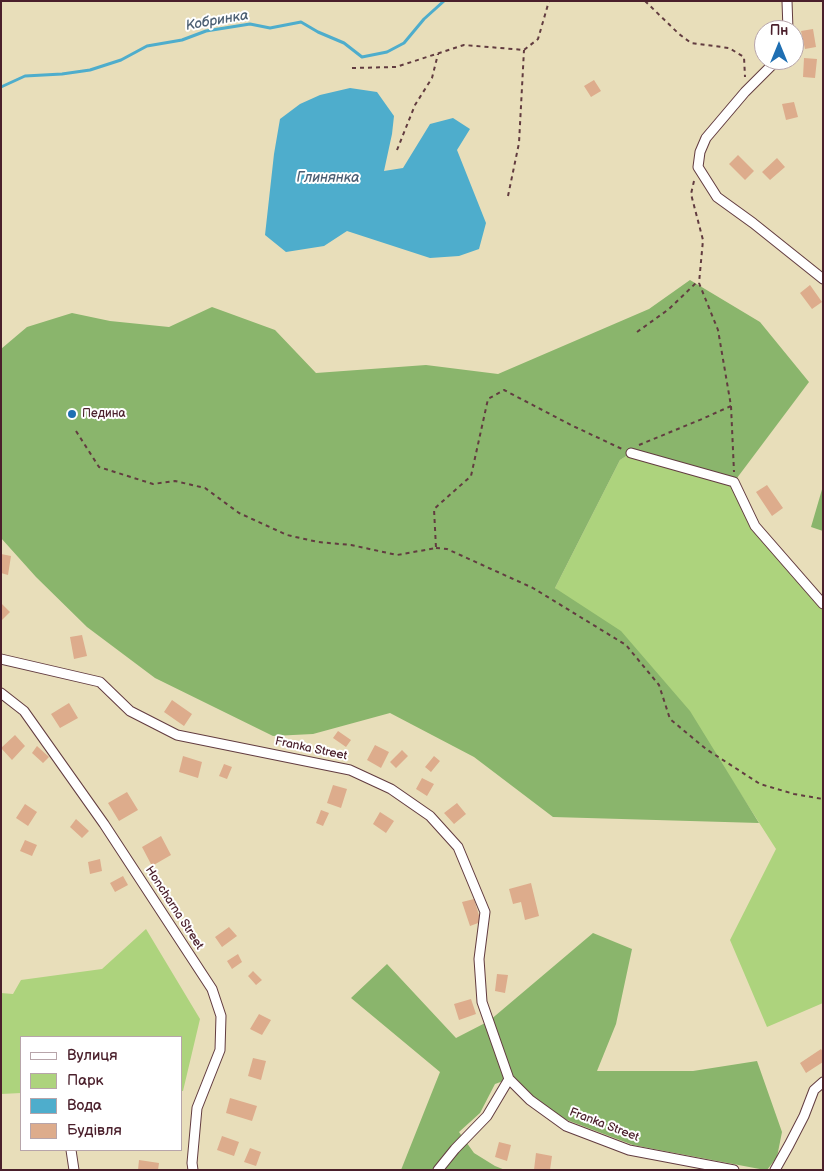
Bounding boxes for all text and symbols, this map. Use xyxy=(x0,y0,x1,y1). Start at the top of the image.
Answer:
water label: Кобринка xyxy=(184,7,250,35)
north arrow xyxy=(754,20,804,70)
text: Пн xyxy=(770,22,788,39)
water label: Глинянка xyxy=(297,170,359,186)
place label: Педина xyxy=(82,407,126,421)
marker: Педина xyxy=(66,408,78,420)
street label: Franka Street xyxy=(274,734,348,764)
street label: Honcharna Street xyxy=(142,864,206,952)
legend xyxy=(20,1036,182,1151)
text: Вулиця xyxy=(67,1046,118,1065)
text: Парк xyxy=(67,1071,104,1090)
text: Вода xyxy=(67,1096,102,1115)
street label: Franka Street xyxy=(567,1105,641,1145)
text: Будівля xyxy=(67,1121,122,1140)

